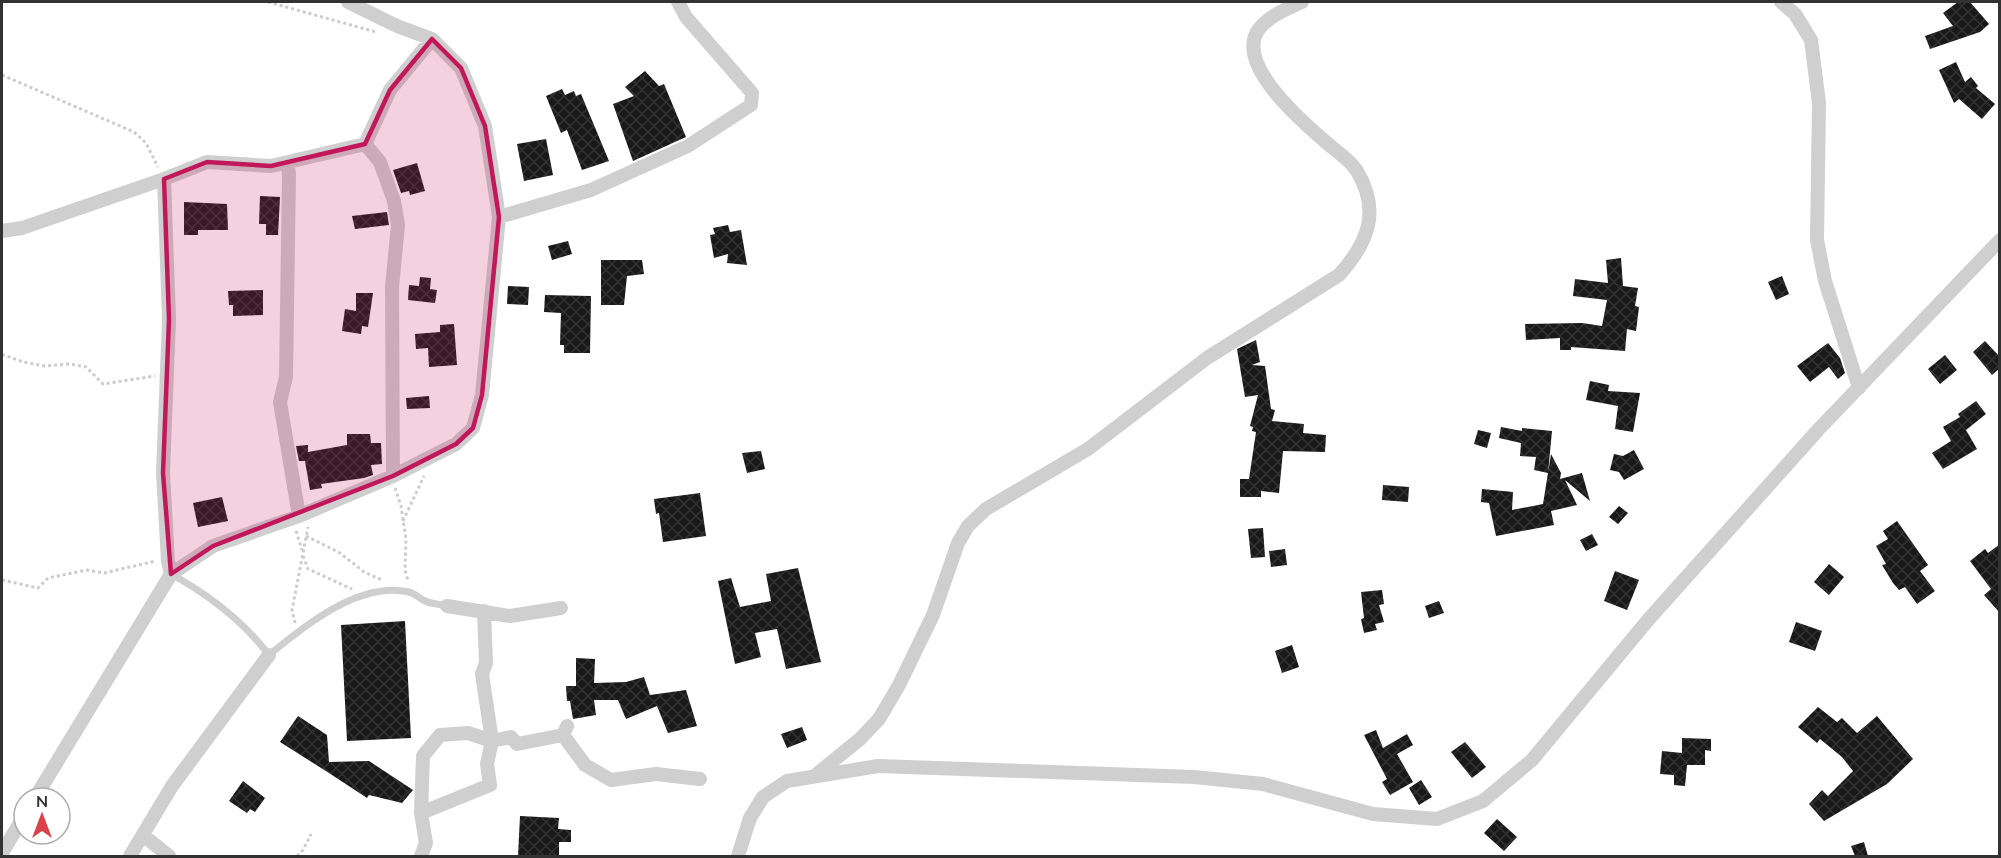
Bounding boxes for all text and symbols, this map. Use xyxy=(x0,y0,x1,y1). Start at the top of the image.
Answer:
north arrow xyxy=(12,786,72,846)
text: N xyxy=(36,791,48,811)

